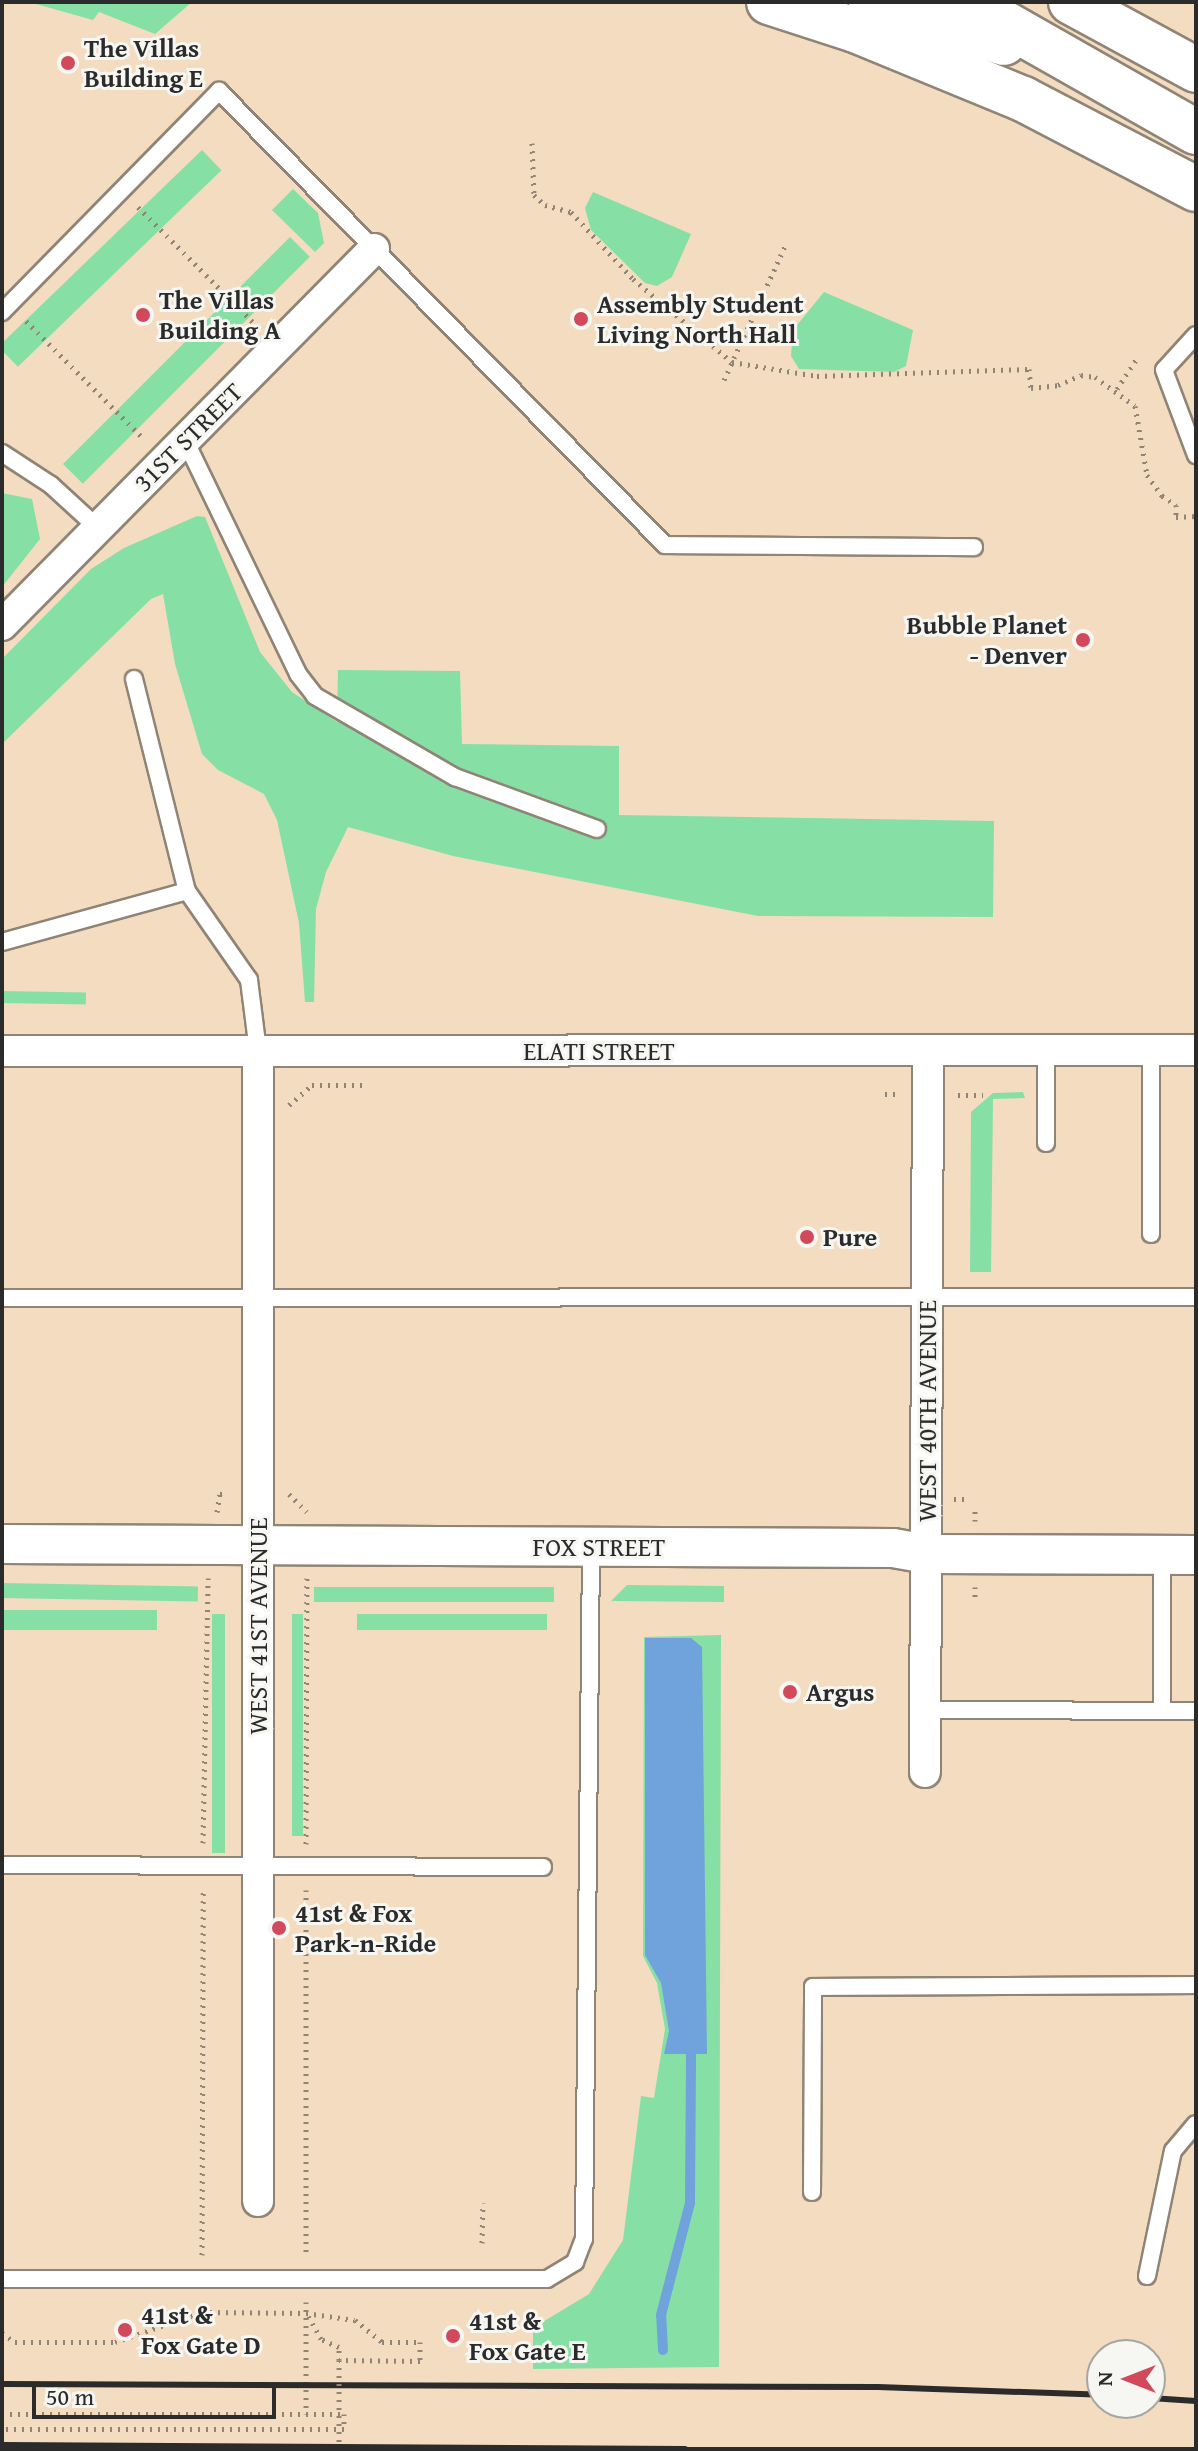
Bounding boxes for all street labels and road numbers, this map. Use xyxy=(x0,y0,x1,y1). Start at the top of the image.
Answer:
street label: 31ST STREET xyxy=(127,376,249,498)
street label: ELATI STREET xyxy=(523,1035,675,1067)
street label: WEST 40TH AVENUE xyxy=(911,1300,943,1522)
street label: WEST 41ST AVENUE xyxy=(242,1517,274,1735)
street label: FOX STREET xyxy=(533,1531,665,1563)

